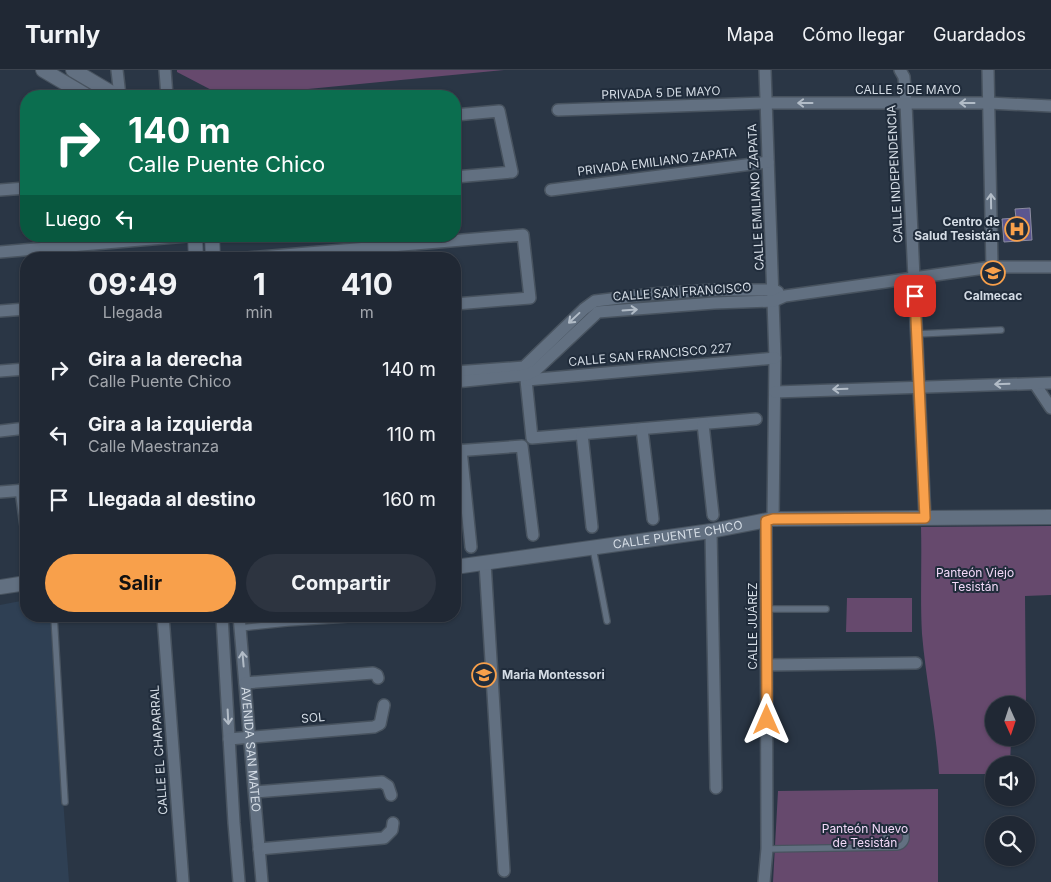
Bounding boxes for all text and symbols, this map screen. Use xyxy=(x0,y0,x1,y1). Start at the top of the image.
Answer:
text: Turnly xyxy=(25,20,100,49)
text: Mapa xyxy=(727,24,774,45)
text: Cómo llegar xyxy=(802,24,905,45)
text: Guardados xyxy=(933,24,1026,45)
street label: CALLE 5 DE MAYO xyxy=(855,82,961,97)
street label: PRIVADA 5 DE MAYO xyxy=(601,83,721,102)
one-way arrow xyxy=(797,98,814,108)
one-way arrow xyxy=(960,98,976,108)
street label: CALLE INDEPENDENCIA xyxy=(883,105,906,243)
text: 140 m xyxy=(128,109,231,151)
icon: right xyxy=(45,110,110,175)
street label: CALLE EMILIANO ZAPATA xyxy=(744,123,767,271)
street label: PRIVADA EMILIANO ZAPATA xyxy=(576,144,737,179)
text: Calle Puente Chico xyxy=(128,151,325,177)
one-way arrow xyxy=(986,193,996,210)
icon: left xyxy=(111,205,139,233)
text: Luego xyxy=(45,208,101,231)
place label: Centro de Salud Tesistán xyxy=(914,214,1000,243)
hospital icon: Centro de Salud Tesistán xyxy=(1004,216,1030,242)
school or university icon: Calmecac xyxy=(980,260,1006,286)
text: 09:49 xyxy=(88,266,177,302)
text: 1 xyxy=(253,266,266,302)
text: 410 xyxy=(341,266,393,302)
pin xyxy=(894,275,936,317)
street label: CALLE SAN FRANCISCO xyxy=(612,279,752,304)
icon: arrive xyxy=(901,282,929,310)
place label: Calmecac xyxy=(964,288,1022,303)
text: Llegada xyxy=(103,302,163,322)
text: min xyxy=(245,302,273,322)
text: m xyxy=(360,302,374,322)
one-way arrow xyxy=(622,305,638,314)
one-way arrow xyxy=(568,312,580,324)
street label: CALLE SAN FRANCISCO 227 xyxy=(568,340,732,369)
text: Gira a la derecha xyxy=(88,348,243,371)
icon: right xyxy=(45,356,73,384)
text: 140 m xyxy=(382,358,436,381)
text: Calle Puente Chico xyxy=(88,371,231,391)
one-way arrow xyxy=(995,380,1011,389)
one-way arrow xyxy=(832,385,848,394)
text: Gira a la izquierda xyxy=(88,413,253,436)
icon: left xyxy=(45,421,73,449)
text: 110 m xyxy=(387,423,436,446)
text: Calle Maestranza xyxy=(88,436,219,456)
icon: arrive xyxy=(45,486,73,514)
text: Llegada al destino xyxy=(88,488,256,511)
text: 160 m xyxy=(383,488,436,511)
street label: CALLE PUENTE CHICO xyxy=(612,517,744,552)
button: Salir xyxy=(45,554,236,612)
button: Compartir xyxy=(246,554,436,612)
park label: Panteón Viejo Tesistán xyxy=(936,565,1014,594)
street label: CALLE JUÁREZ xyxy=(745,582,760,670)
one-way arrow xyxy=(238,651,248,667)
school or university icon: Maria Montessori xyxy=(471,662,497,688)
place label: Maria Montessori xyxy=(502,667,605,682)
street label: CALLE EL CHAPARRAL xyxy=(146,685,171,815)
street label: AVENIDA SAN MATEO xyxy=(238,686,264,813)
position arrow xyxy=(740,693,792,745)
north arrow xyxy=(985,696,1035,746)
map controls xyxy=(985,696,1035,866)
one-way arrow xyxy=(223,709,232,725)
street label: SOL xyxy=(301,709,326,726)
button: sound xyxy=(985,756,1035,806)
button: search xyxy=(985,816,1035,866)
park label: Panteón Nuevo de Tesistán xyxy=(822,821,908,850)

